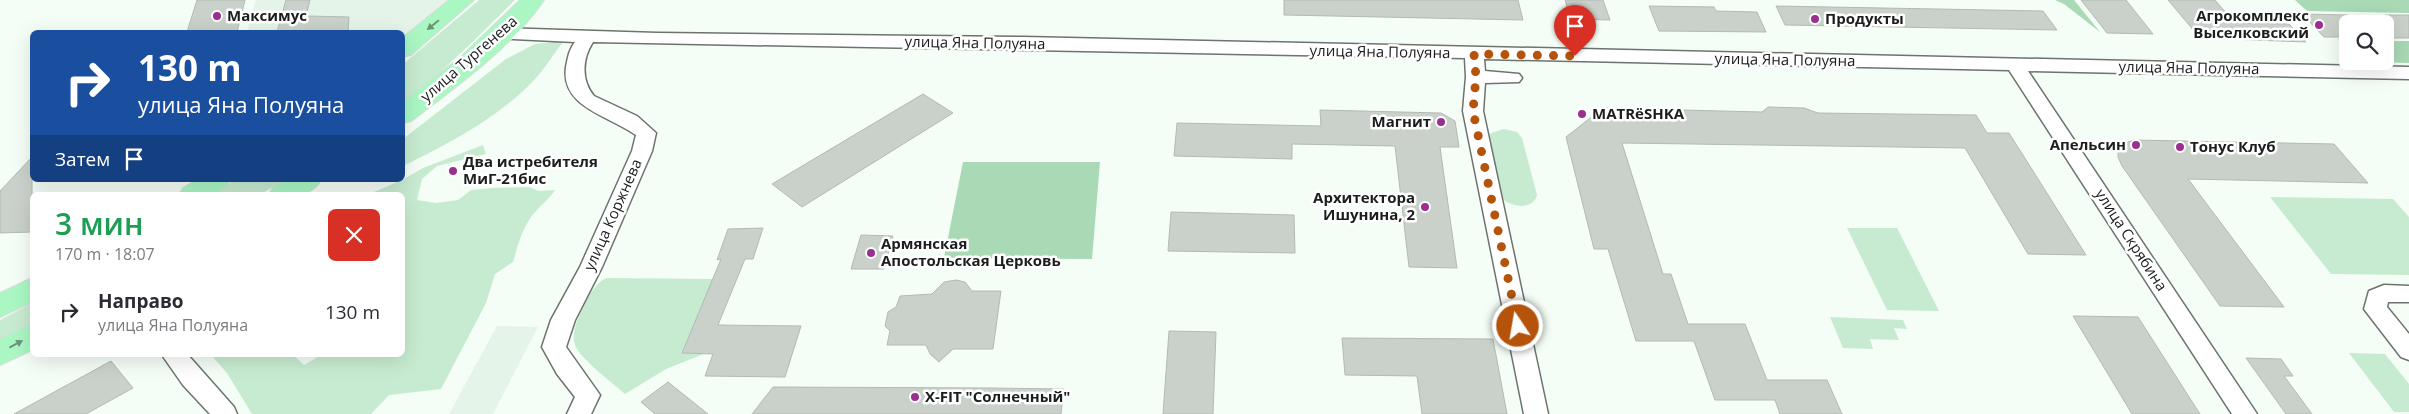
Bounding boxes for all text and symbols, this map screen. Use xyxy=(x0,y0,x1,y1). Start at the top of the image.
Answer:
place label: Максимус xyxy=(227,5,307,25)
pin xyxy=(1554,5,1596,56)
place label: Агрокомплекс Выселковский xyxy=(2193,5,2309,42)
place label: Продукты xyxy=(1825,8,1904,28)
marker: Максимус xyxy=(211,10,223,22)
street label: улица Тургенева xyxy=(416,11,521,106)
icon: arrive xyxy=(1561,12,1589,40)
marker: Продукты xyxy=(1809,13,1821,25)
map controls xyxy=(2339,15,2394,70)
button: search xyxy=(2339,15,2394,70)
one-way arrow xyxy=(426,19,439,30)
marker: Агрокомплекс Выселковский xyxy=(2313,19,2325,31)
street label: улица Яна Полуяна xyxy=(905,31,1046,53)
street label: улица Яна Полуяна xyxy=(1310,40,1451,62)
text: 130 m xyxy=(138,44,242,91)
street label: улица Яна Полуяна xyxy=(1715,48,1856,70)
icon: right xyxy=(55,50,120,115)
street label: улица Яна Полуяна xyxy=(2119,56,2260,78)
text: улица Яна Полуяна xyxy=(138,89,344,119)
place label: MATRёSHKA xyxy=(1592,103,1685,123)
marker: MATRёSHKA xyxy=(1576,108,1588,120)
place label: Магнит xyxy=(1372,111,1431,131)
marker: Магнит xyxy=(1435,116,1447,128)
place label: Апельсин xyxy=(2050,134,2126,154)
place label: Тонус Клуб xyxy=(2190,136,2276,156)
marker: Апельсин xyxy=(2130,139,2142,151)
marker: Тонус Клуб xyxy=(2174,141,2186,153)
icon: arrive xyxy=(120,145,148,173)
text: Затем xyxy=(55,146,110,172)
place label: Два истребителя МиГ-21бис xyxy=(463,151,598,188)
street label: улица Коржнева xyxy=(578,155,646,274)
marker: Два истребителя МиГ-21бис xyxy=(447,165,459,177)
street label: улица Скрябина xyxy=(2091,184,2172,294)
place label: Архитектора Ишунина, 2 xyxy=(1313,187,1415,224)
marker: Архитектора Ишунина, 2 xyxy=(1419,201,1431,213)
text: 3 мин xyxy=(55,203,143,244)
button: close xyxy=(328,209,380,261)
place label: Армянская Апостольская Церковь xyxy=(881,233,1061,270)
text: 170 m · 18:07 xyxy=(55,243,155,265)
marker: Армянская Апостольская Церковь xyxy=(865,247,877,259)
text: Направо xyxy=(98,288,184,314)
icon: right xyxy=(55,298,83,326)
text: 130 m xyxy=(325,299,380,325)
position arrow xyxy=(1491,299,1543,351)
text: улица Яна Полуяна xyxy=(98,314,248,336)
one-way arrow xyxy=(9,340,23,348)
place label: X-FIT "Солнечный" xyxy=(925,386,1070,406)
marker: X-FIT "Солнечный" xyxy=(909,391,921,403)

